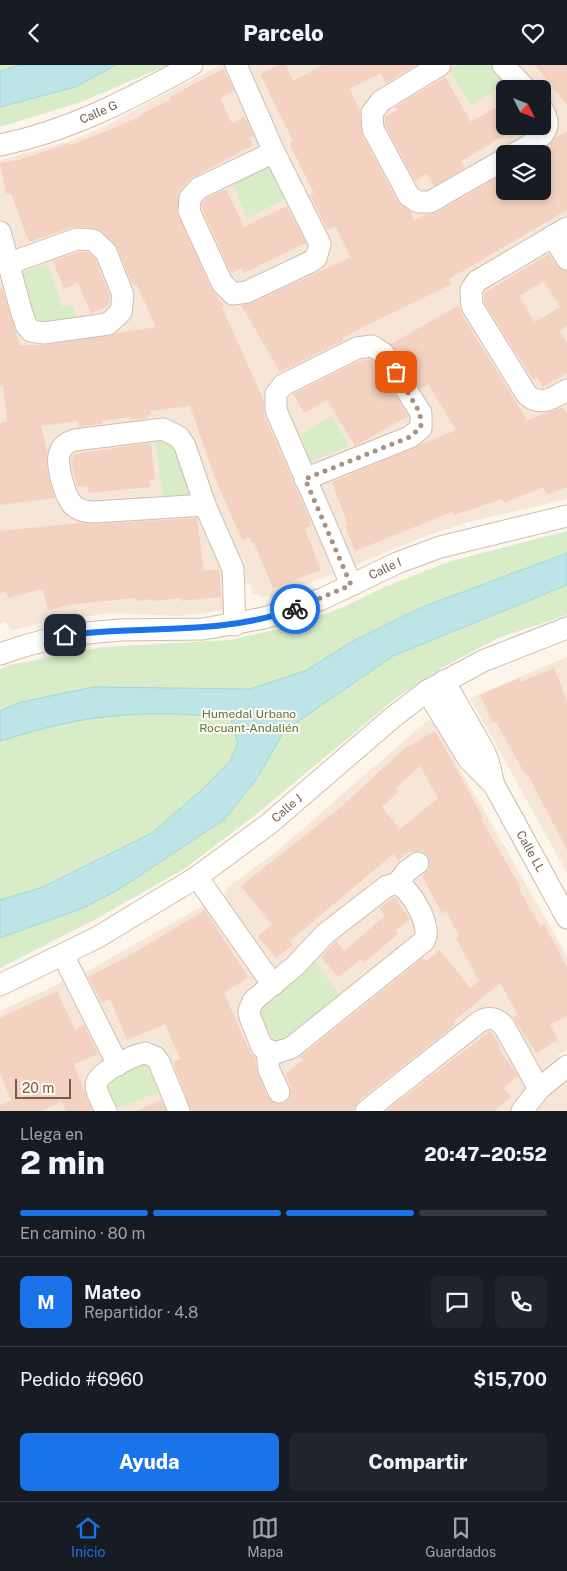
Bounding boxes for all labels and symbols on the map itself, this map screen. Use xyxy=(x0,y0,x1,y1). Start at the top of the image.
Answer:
north arrow xyxy=(496,80,551,135)
street label: Calle G xyxy=(77,98,120,127)
pin xyxy=(375,351,417,393)
street label: Calle I xyxy=(366,555,403,583)
courier xyxy=(270,584,320,634)
pin xyxy=(44,614,86,656)
park label: Humedal Urbano Rocuant-Andalién xyxy=(199,707,299,735)
street label: Calle J xyxy=(269,791,305,825)
street label: Calle LL xyxy=(513,828,548,875)
scale bar xyxy=(15,1076,71,1099)

